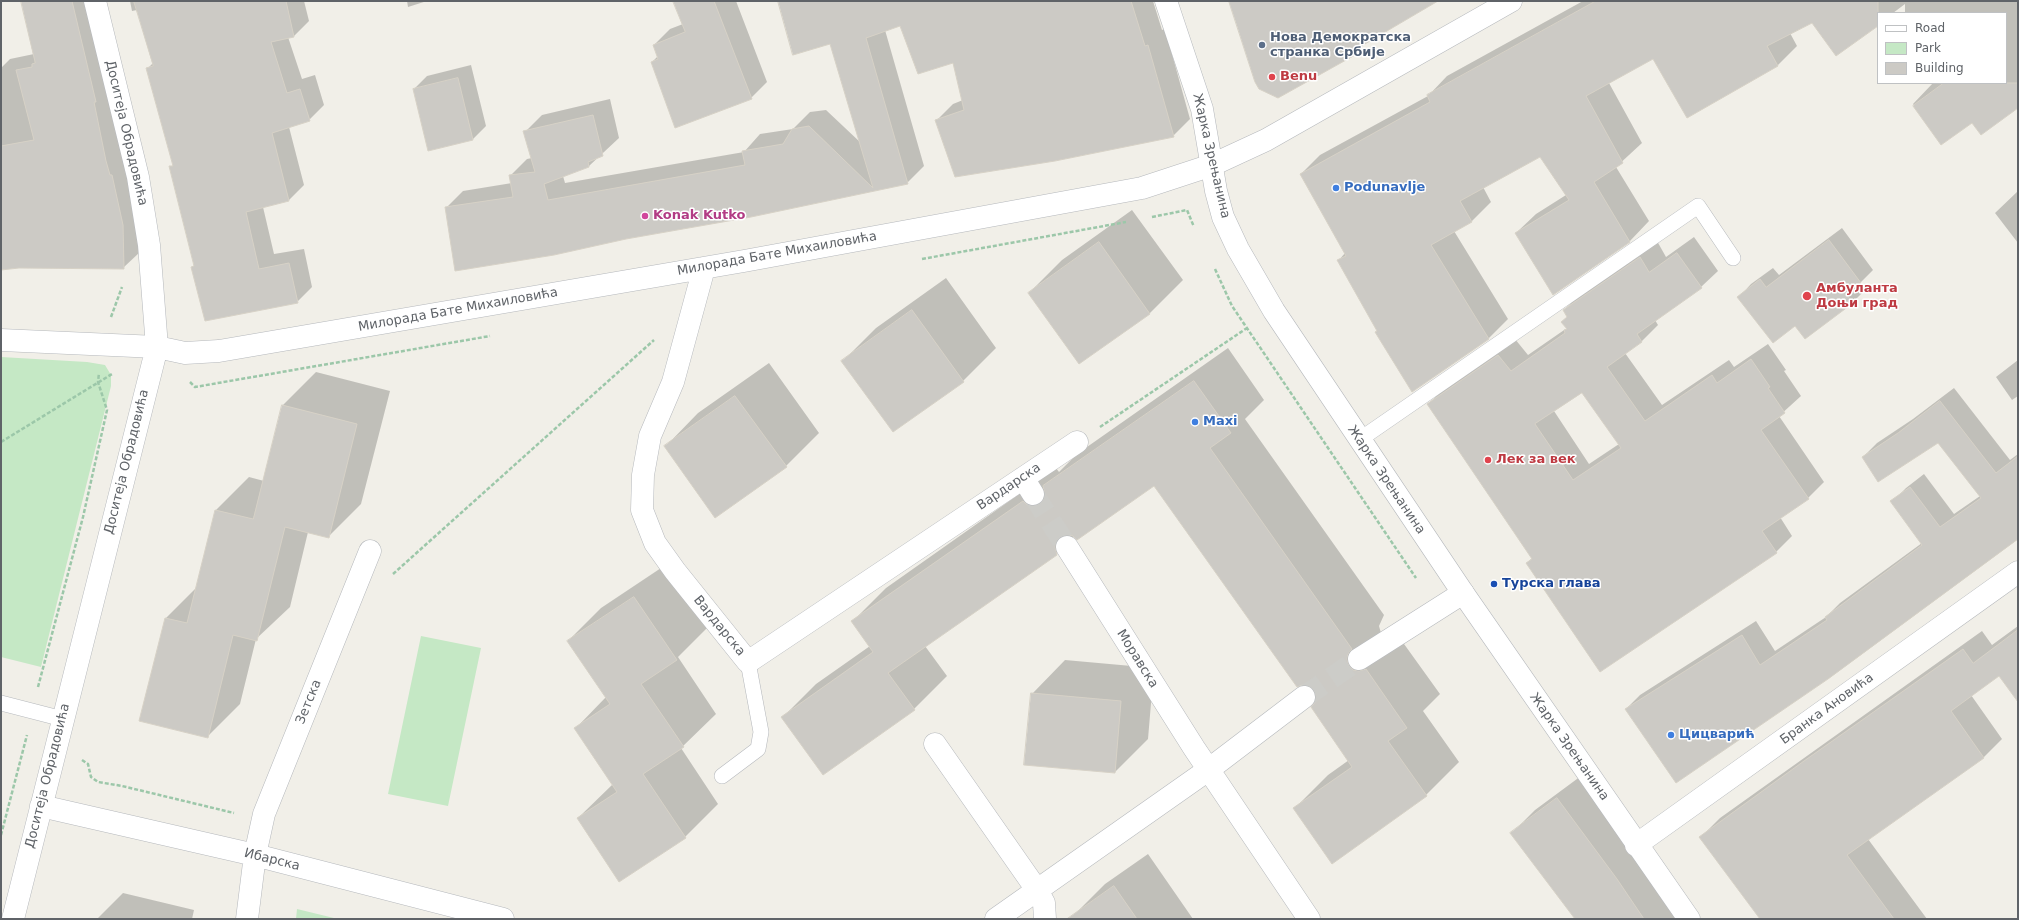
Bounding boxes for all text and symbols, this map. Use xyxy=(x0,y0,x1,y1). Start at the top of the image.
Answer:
legend xyxy=(1877,12,2007,84)
text: Road xyxy=(1915,21,1945,35)
place label: Нова Демократска странка Србије xyxy=(1270,30,1411,61)
marker: Нова Демократска странка Србије xyxy=(1257,40,1267,50)
text: Park xyxy=(1915,41,1941,55)
street label: Доситеја Обрадовића xyxy=(102,59,150,207)
text: Building xyxy=(1915,61,1964,75)
place label: Benu xyxy=(1280,69,1317,85)
marker: Benu xyxy=(1267,72,1277,82)
street label: Жарка Зрењанина xyxy=(1189,92,1233,220)
place label: Podunavlje xyxy=(1344,180,1425,196)
marker: Podunavlje xyxy=(1331,183,1341,193)
place label: Konak Kutko xyxy=(653,208,746,224)
marker: Konak Kutko xyxy=(640,211,650,221)
street label: Милорада Бате Михаиловића xyxy=(676,229,878,279)
place label: Амбуланта Доњи град xyxy=(1816,281,1898,312)
street label: Милорада Бате Михаиловића xyxy=(357,285,559,335)
marker: Амбуланта Доњи град xyxy=(1801,290,1813,302)
street label: Доситеја Обрадовића xyxy=(101,388,153,536)
place label: Maxi xyxy=(1203,414,1238,430)
marker: Maxi xyxy=(1190,417,1200,427)
street label: Жарка Зрењанина xyxy=(1344,423,1428,537)
place label: Лек за век xyxy=(1496,452,1576,468)
marker: Лек за век xyxy=(1483,455,1493,465)
street label: Вардарска xyxy=(974,460,1044,514)
place label: Турска глава xyxy=(1502,576,1601,592)
marker: Турска глава xyxy=(1489,579,1499,589)
street label: Вардарска xyxy=(690,593,748,659)
street label: Моравска xyxy=(1113,627,1161,691)
street label: Бранка Ановића xyxy=(1777,670,1877,748)
street label: Зетска xyxy=(293,677,325,727)
street label: Жарка Зрењанина xyxy=(1526,690,1612,804)
street label: Доситеја Обрадовића xyxy=(22,702,74,850)
place label: Цицварић xyxy=(1679,727,1755,743)
marker: Цицварић xyxy=(1666,730,1676,740)
street label: Ибарска xyxy=(242,846,302,874)

